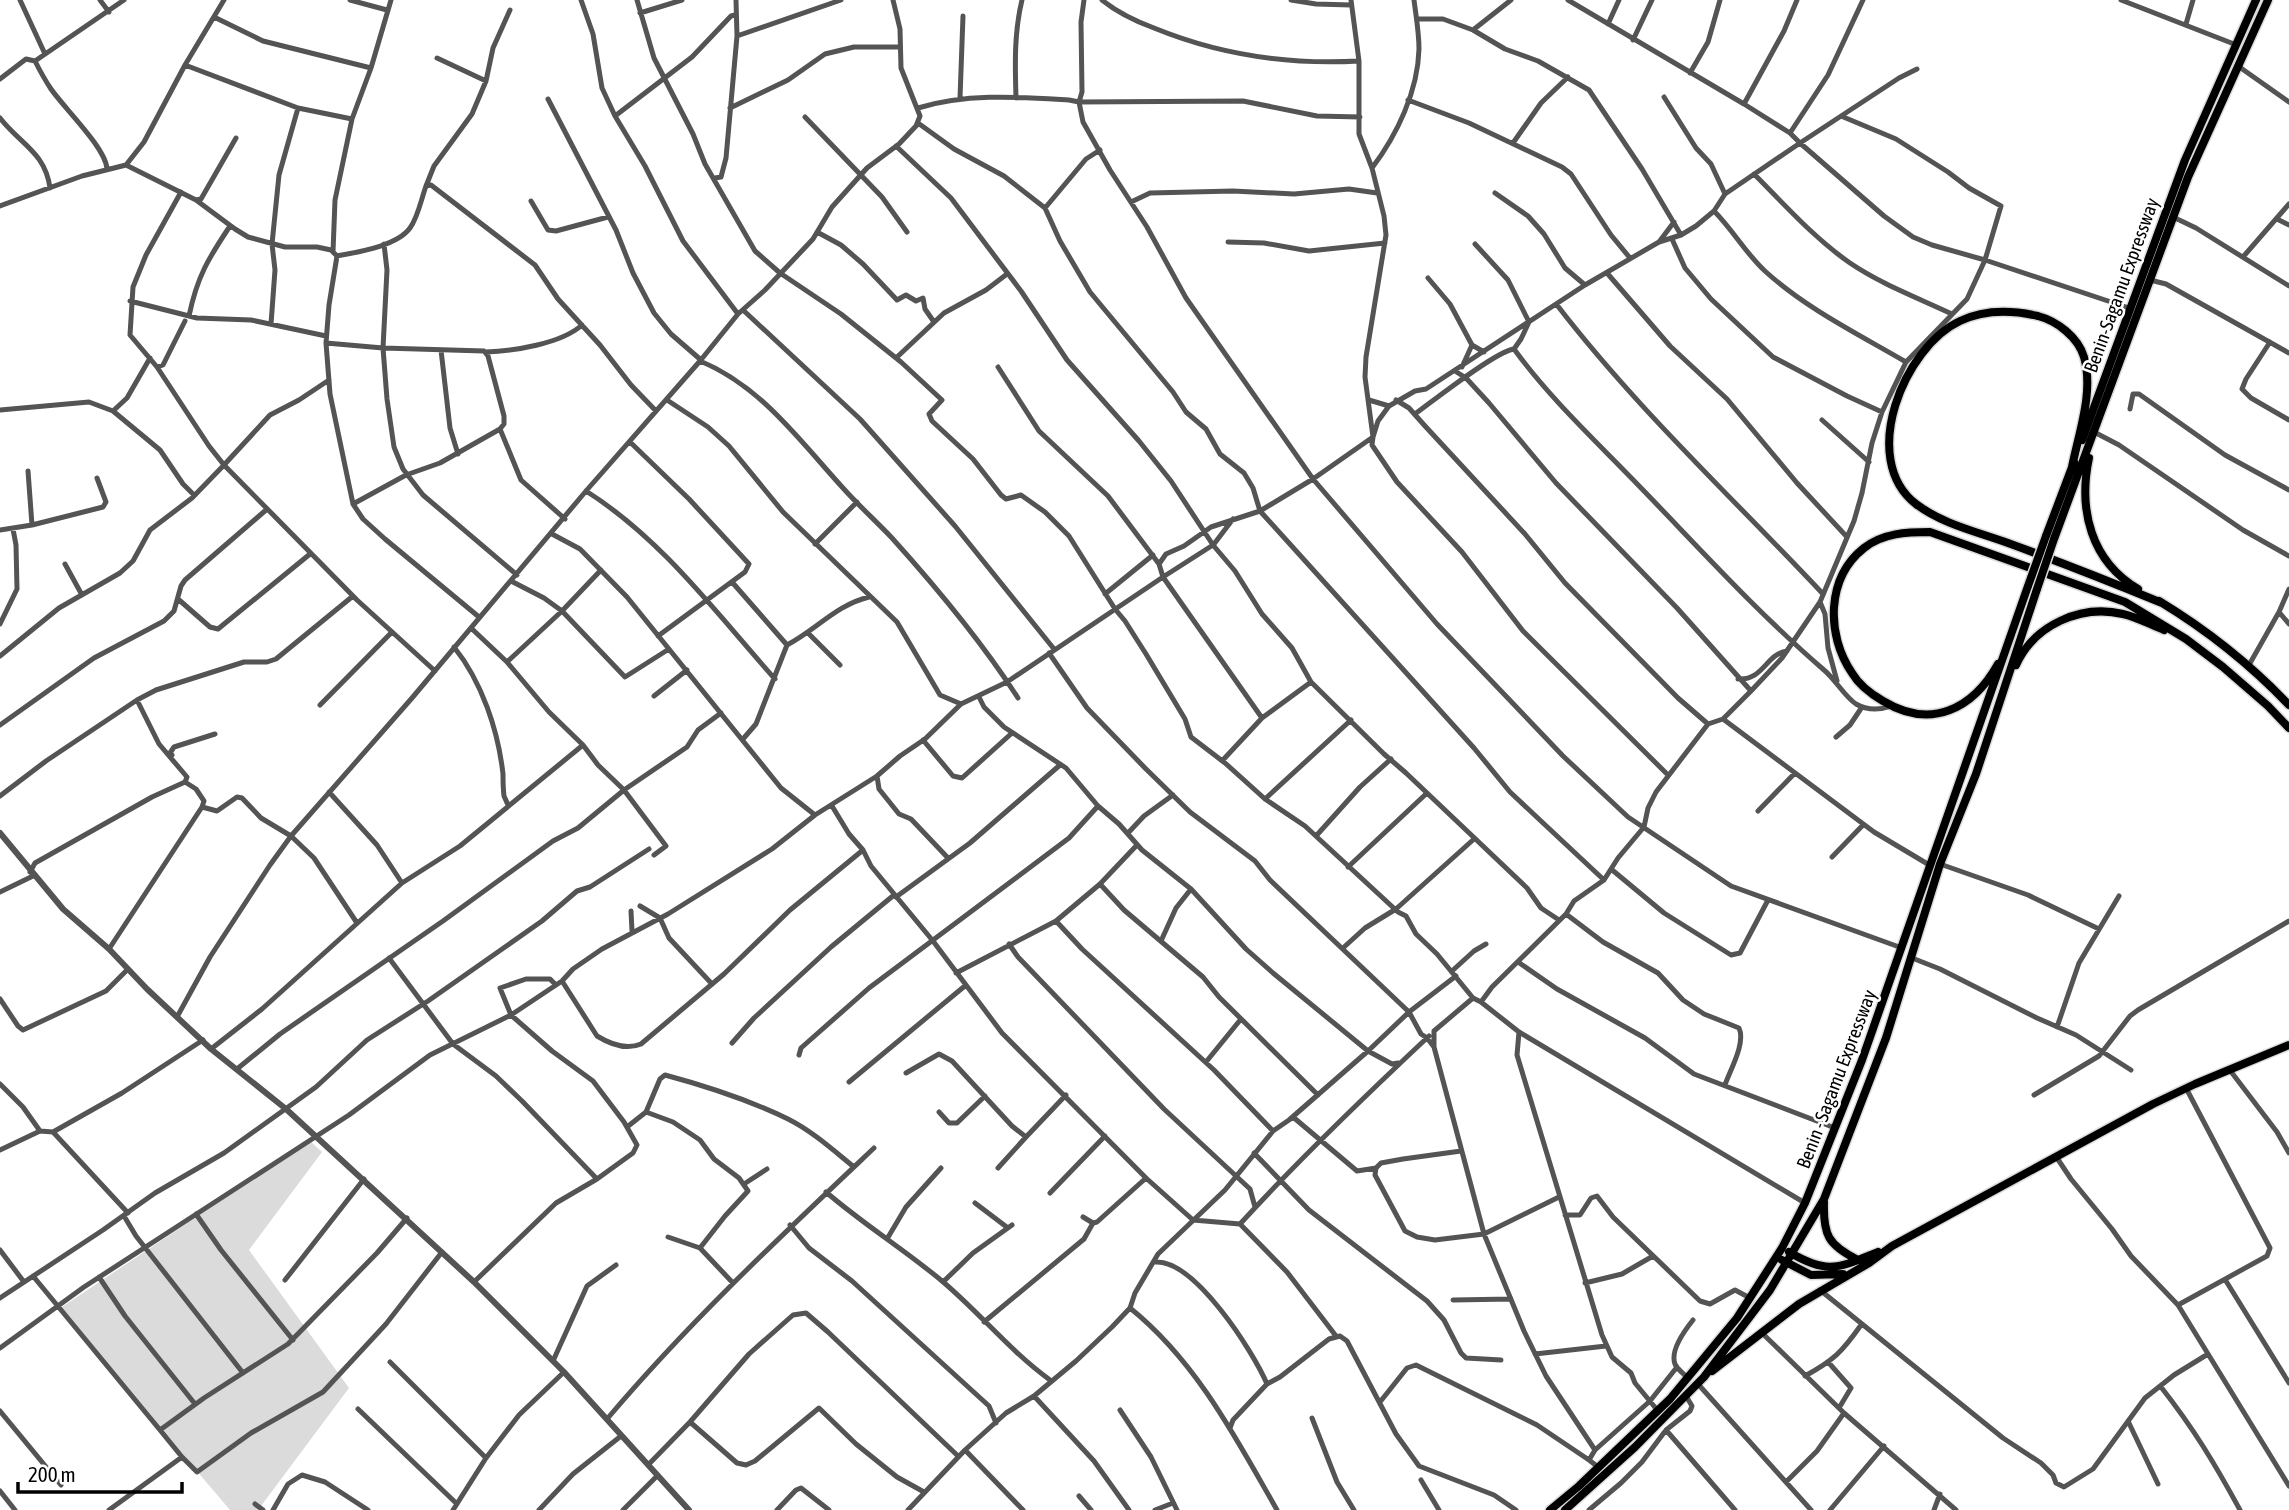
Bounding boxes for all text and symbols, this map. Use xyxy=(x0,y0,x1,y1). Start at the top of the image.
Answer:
street label: Benin-Sagamu Expressway xyxy=(2079,194,2163,375)
street label: Benin - Sagamu Expressway xyxy=(1792,986,1880,1171)
scale bar xyxy=(18,1450,182,1494)
text: 200 m xyxy=(28,1462,76,1486)

